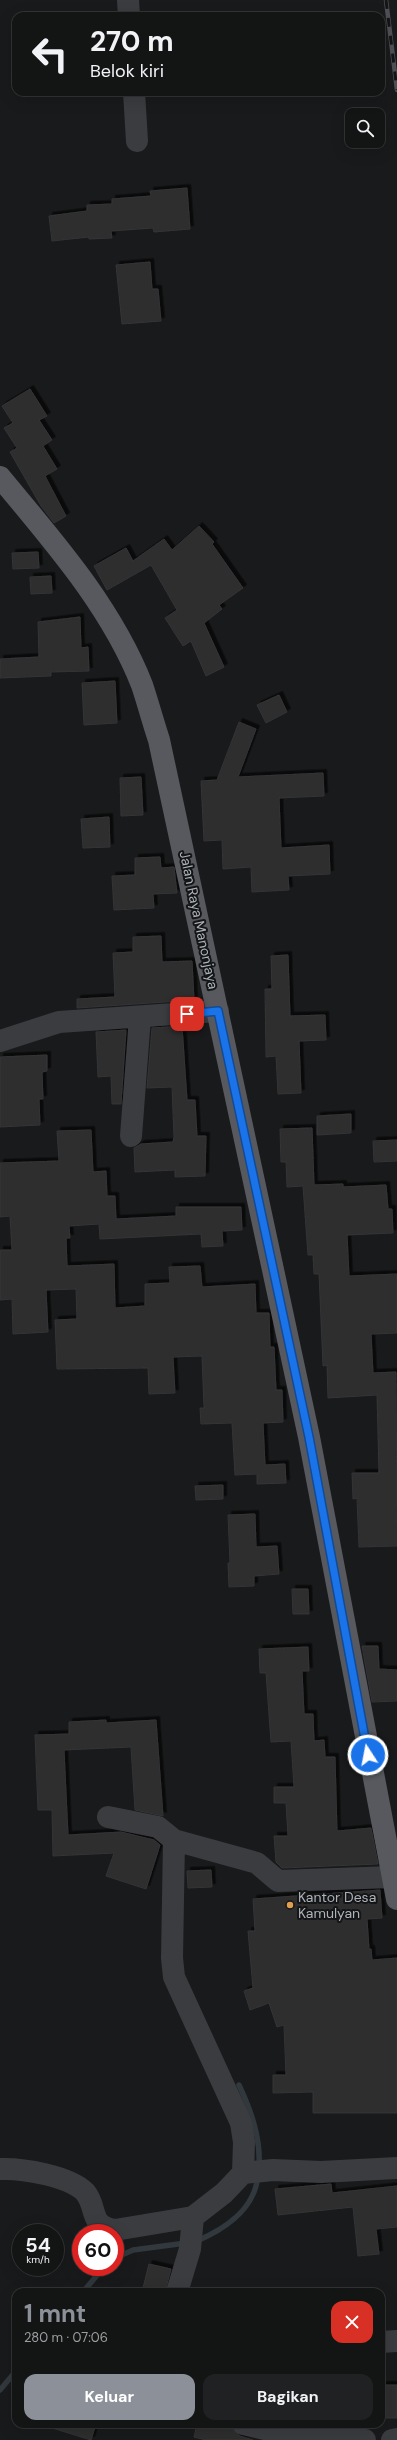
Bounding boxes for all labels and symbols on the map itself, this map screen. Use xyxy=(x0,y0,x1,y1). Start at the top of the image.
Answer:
street label: Jalan Raya Manonjaya xyxy=(176,849,222,991)
pin xyxy=(170,997,204,1031)
position arrow xyxy=(347,1734,389,1776)
place label: Kantor Desa Kamulyan xyxy=(298,1888,376,1922)
marker: Kantor Desa Kamulyan xyxy=(285,1900,295,1910)
speed limit sign: 60 xyxy=(72,2224,124,2276)

